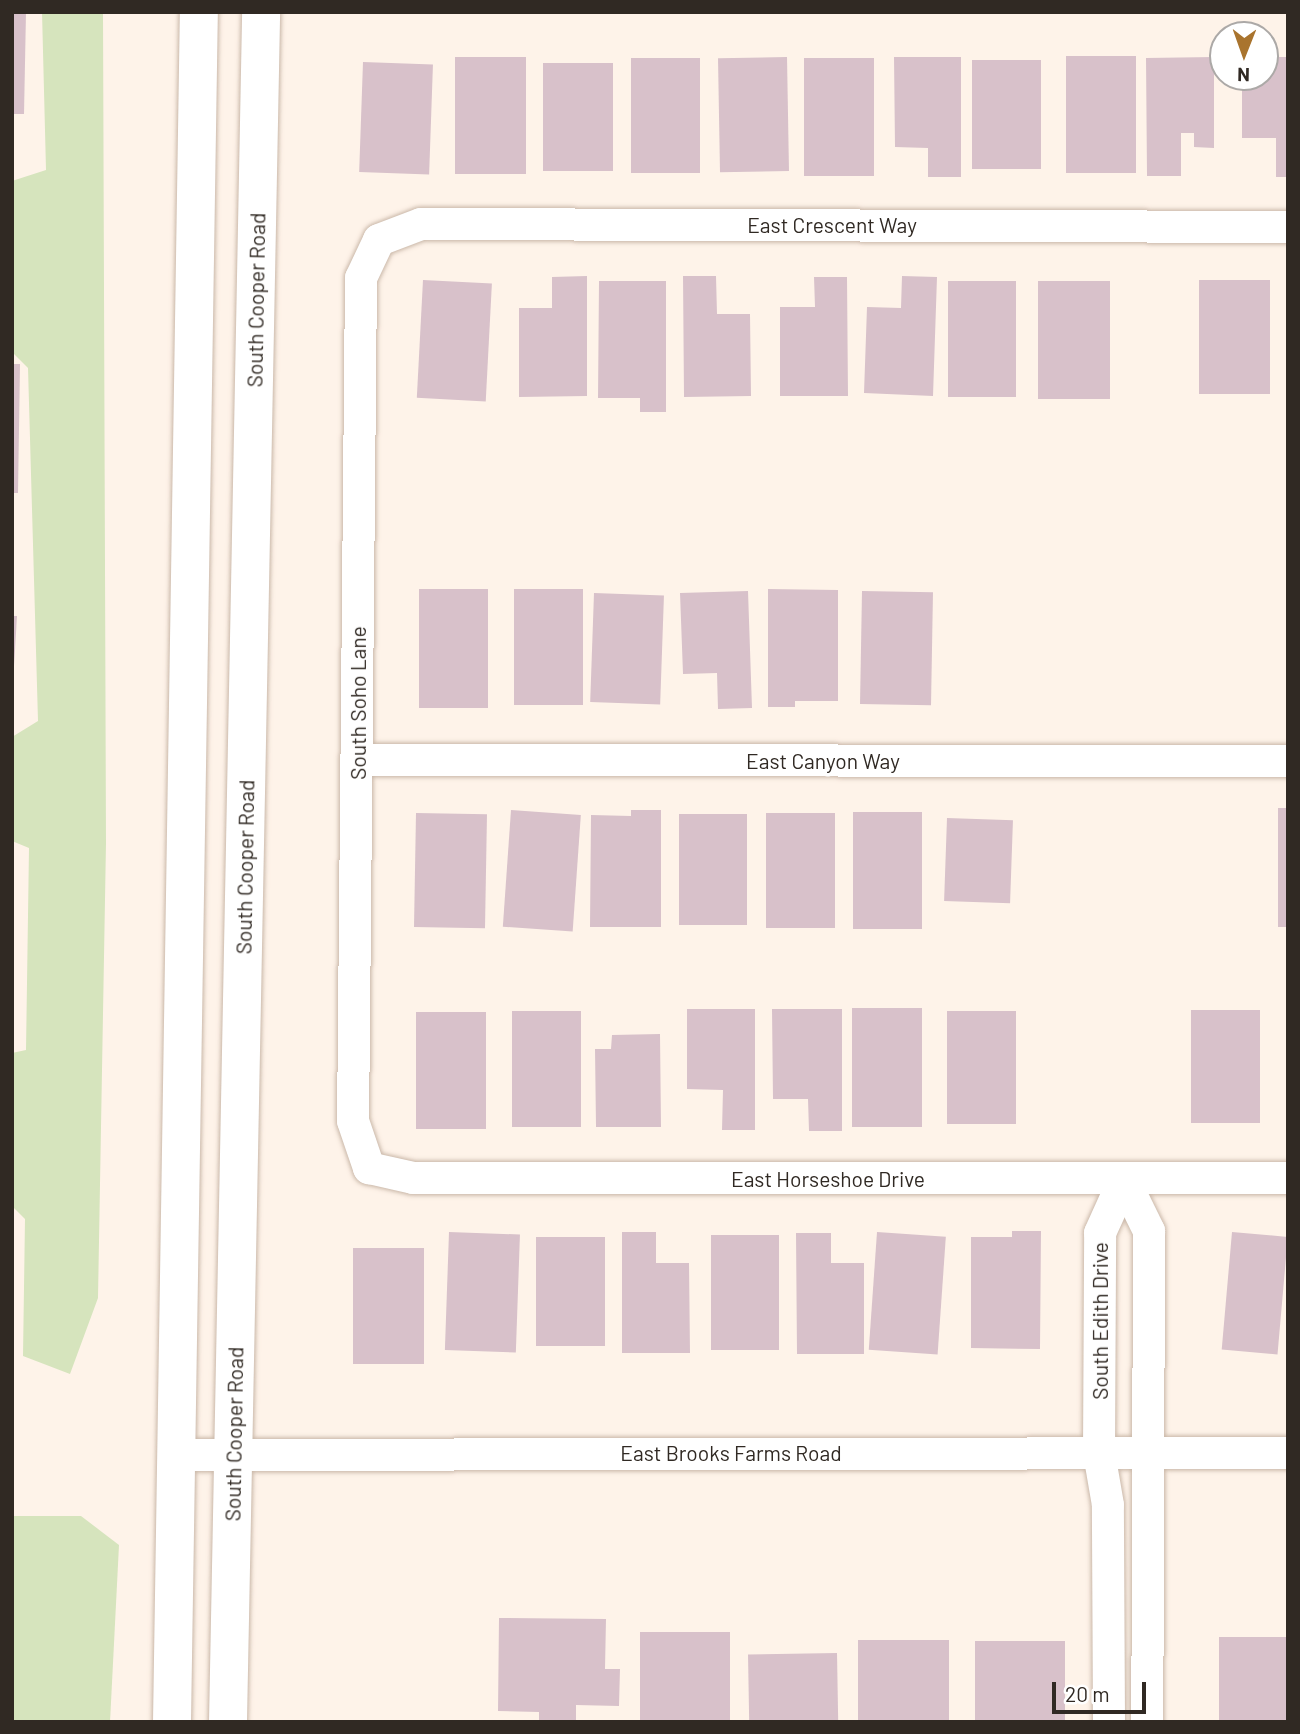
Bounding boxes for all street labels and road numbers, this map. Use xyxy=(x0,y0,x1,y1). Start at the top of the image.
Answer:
street label: South Cooper Road xyxy=(242,212,270,388)
street label: East Crescent Way xyxy=(747,212,917,238)
street label: South Soho Lane xyxy=(345,626,371,780)
street label: East Canyon Way xyxy=(746,748,900,774)
street label: South Cooper Road xyxy=(231,779,259,955)
street label: East Horseshoe Drive xyxy=(731,1166,925,1192)
street label: South Edith Drive xyxy=(1087,1242,1113,1400)
street label: South Cooper Road xyxy=(220,1346,248,1522)
street label: East Brooks Farms Road xyxy=(620,1440,842,1466)

